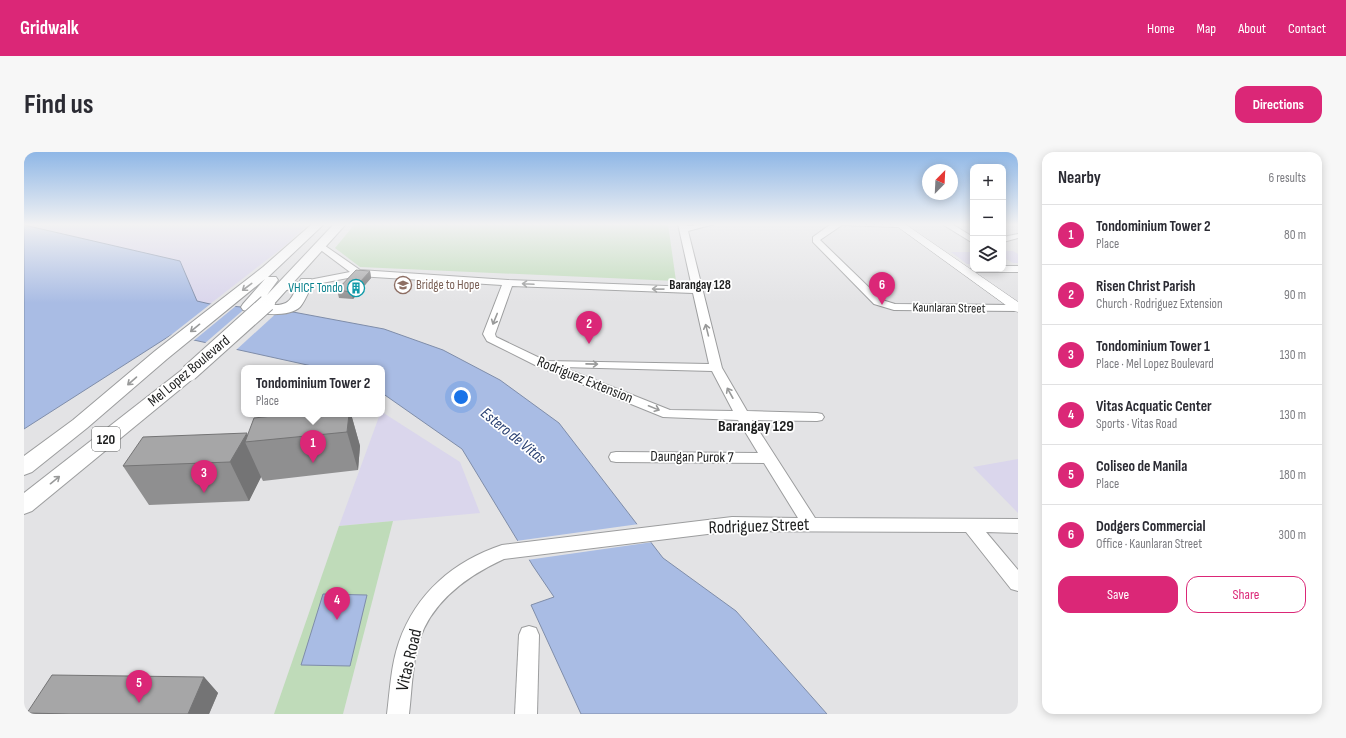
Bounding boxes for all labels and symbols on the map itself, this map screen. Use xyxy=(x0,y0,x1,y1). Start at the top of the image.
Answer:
north arrow xyxy=(922,164,958,200)
pin: 6 xyxy=(869,272,895,305)
school or university icon: Bridge to Hope xyxy=(393,275,413,295)
place label: Bridge to Hope xyxy=(416,277,480,293)
district label: Barangay 128 xyxy=(669,277,731,293)
building icon: VHICF Tondo xyxy=(346,278,366,298)
place label: VHICF Tondo xyxy=(288,280,343,296)
one-way arrow xyxy=(522,280,535,287)
one-way arrow xyxy=(242,283,253,291)
one-way arrow xyxy=(652,285,665,293)
street label: Kaunlaran Street xyxy=(912,299,986,317)
pin: 2 xyxy=(576,311,602,344)
one-way arrow xyxy=(490,313,498,325)
one-way arrow xyxy=(190,323,201,332)
one-way arrow xyxy=(702,324,710,337)
street label: Mel Lopez Boulevard xyxy=(144,331,234,411)
street label: Rodriguez Extension xyxy=(534,352,636,408)
one-way arrow xyxy=(585,360,598,367)
one-way arrow xyxy=(127,377,138,386)
your location xyxy=(451,387,471,407)
one-way arrow xyxy=(726,387,734,399)
water label: Estero de Vitas xyxy=(477,404,550,468)
one-way arrow xyxy=(647,404,659,412)
district label: Barangay 129 xyxy=(718,417,794,436)
road number: 120 xyxy=(92,427,120,451)
pin: 1 xyxy=(300,430,326,463)
street label: Daungan Purok 7 xyxy=(650,447,734,467)
pin: 3 xyxy=(191,460,217,493)
one-way arrow xyxy=(49,476,60,485)
street label: Rodriguez Street xyxy=(708,514,810,538)
pin: 4 xyxy=(324,587,350,620)
street label: Vitas Road xyxy=(392,627,426,693)
pin: 5 xyxy=(126,670,152,703)

